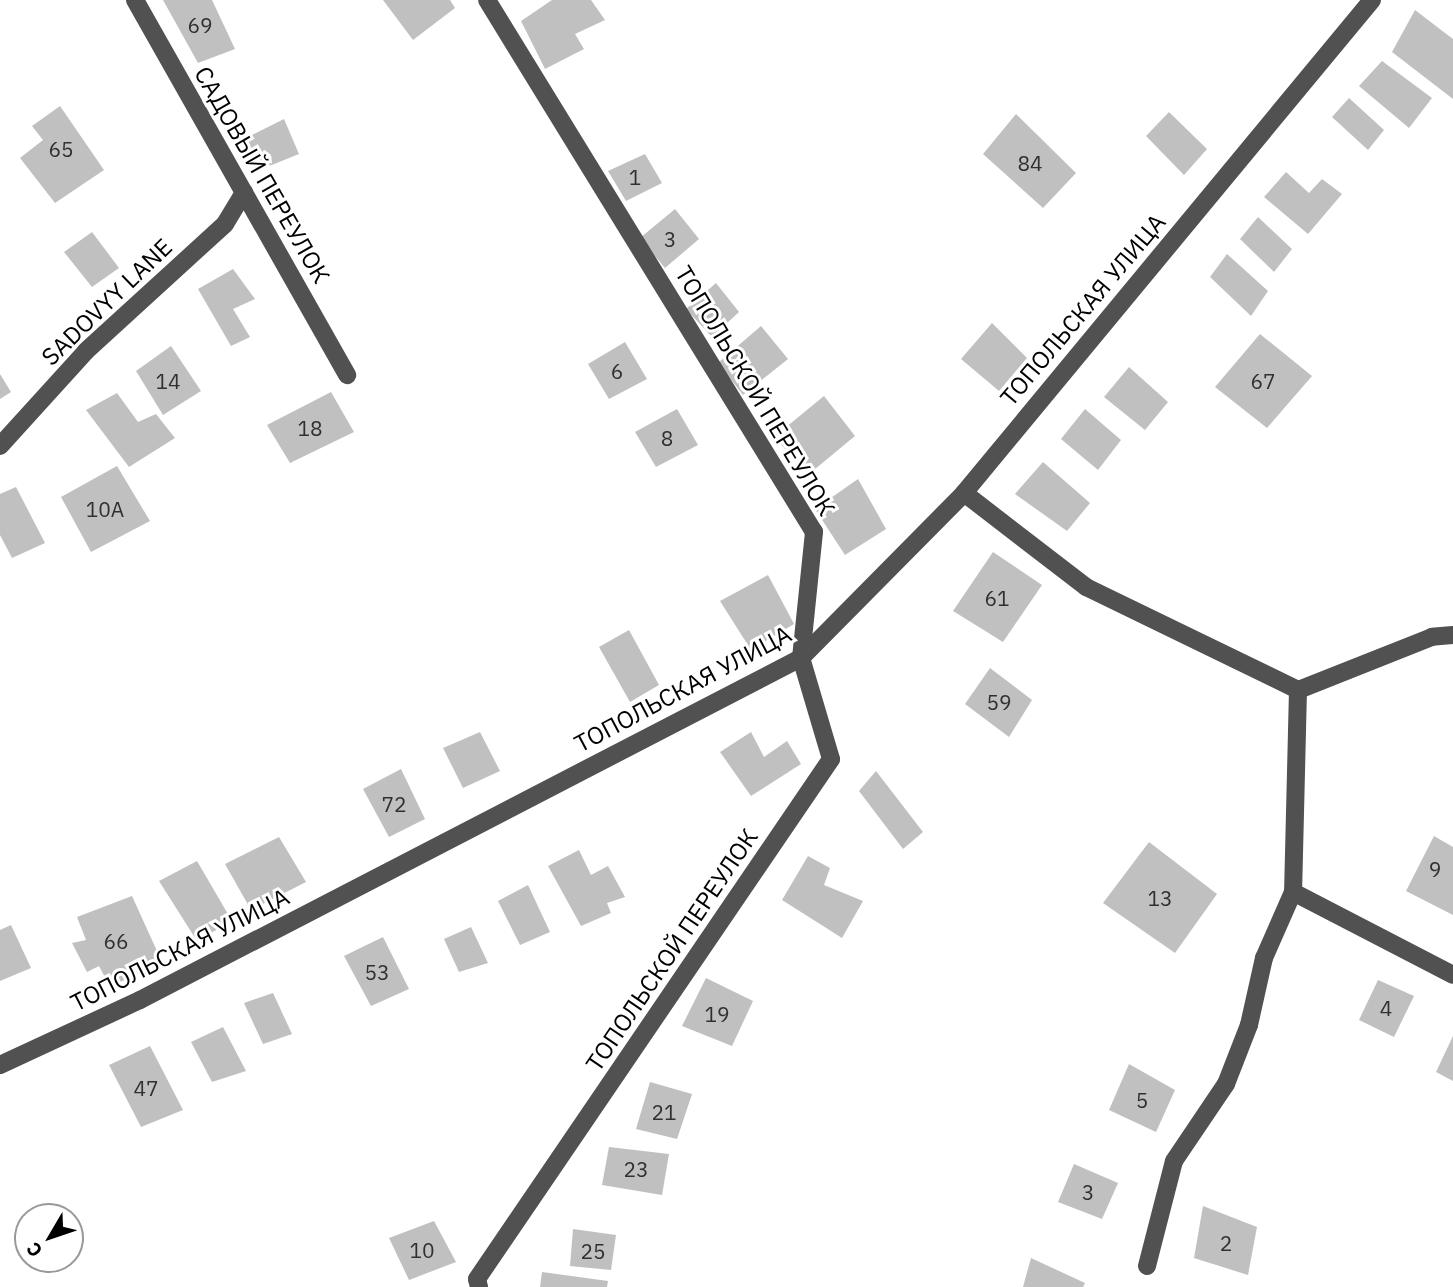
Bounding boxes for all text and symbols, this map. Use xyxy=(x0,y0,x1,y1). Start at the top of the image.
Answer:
house number: 69 xyxy=(187,12,213,38)
street label: САДОВЫЙ ПЕРЕУЛОК xyxy=(188,62,336,288)
house number: 65 xyxy=(48,136,74,162)
house number: 84 xyxy=(1017,150,1043,176)
house number: 1 xyxy=(629,164,641,190)
street label: ТОПОЛЬСКАЯ УЛИЦА xyxy=(994,208,1172,412)
house number: 3 xyxy=(664,226,676,252)
street label: SADOVYY LANE xyxy=(36,233,178,371)
street label: ТОПОЛЬСКОЙ ПЕРЕУЛОК xyxy=(669,261,841,521)
house number: 6 xyxy=(611,358,623,384)
house number: 14 xyxy=(155,368,181,394)
house number: 67 xyxy=(1250,368,1276,394)
house number: 18 xyxy=(297,415,323,441)
house number: 8 xyxy=(661,425,673,451)
house number: 10А xyxy=(86,496,124,522)
house number: 61 xyxy=(984,585,1010,611)
street label: ТОПОЛЬСКАЯ УЛИЦА xyxy=(570,620,796,758)
house number: 59 xyxy=(986,689,1012,715)
house number: 72 xyxy=(381,791,407,817)
street label: ТОПОЛЬСКОЙ ПЕРЕУЛОК xyxy=(580,823,764,1077)
house number: 9 xyxy=(1429,856,1441,882)
street label: ТОПОЛЬСКАЯ УЛИЦА xyxy=(66,882,294,1018)
house number: 13 xyxy=(1147,885,1173,911)
house number: 66 xyxy=(103,928,129,954)
house number: 53 xyxy=(364,959,390,985)
house number: 4 xyxy=(1380,995,1392,1021)
house number: 19 xyxy=(704,1001,730,1027)
house number: 47 xyxy=(133,1075,159,1101)
house number: 5 xyxy=(1136,1087,1148,1113)
house number: 21 xyxy=(651,1099,677,1125)
house number: 23 xyxy=(623,1156,649,1182)
house number: 3 xyxy=(1082,1179,1094,1205)
north arrow xyxy=(14,1203,84,1273)
house number: 2 xyxy=(1220,1230,1232,1256)
house number: 10 xyxy=(409,1237,435,1263)
text: С xyxy=(21,1238,47,1262)
house number: 25 xyxy=(580,1238,606,1264)

